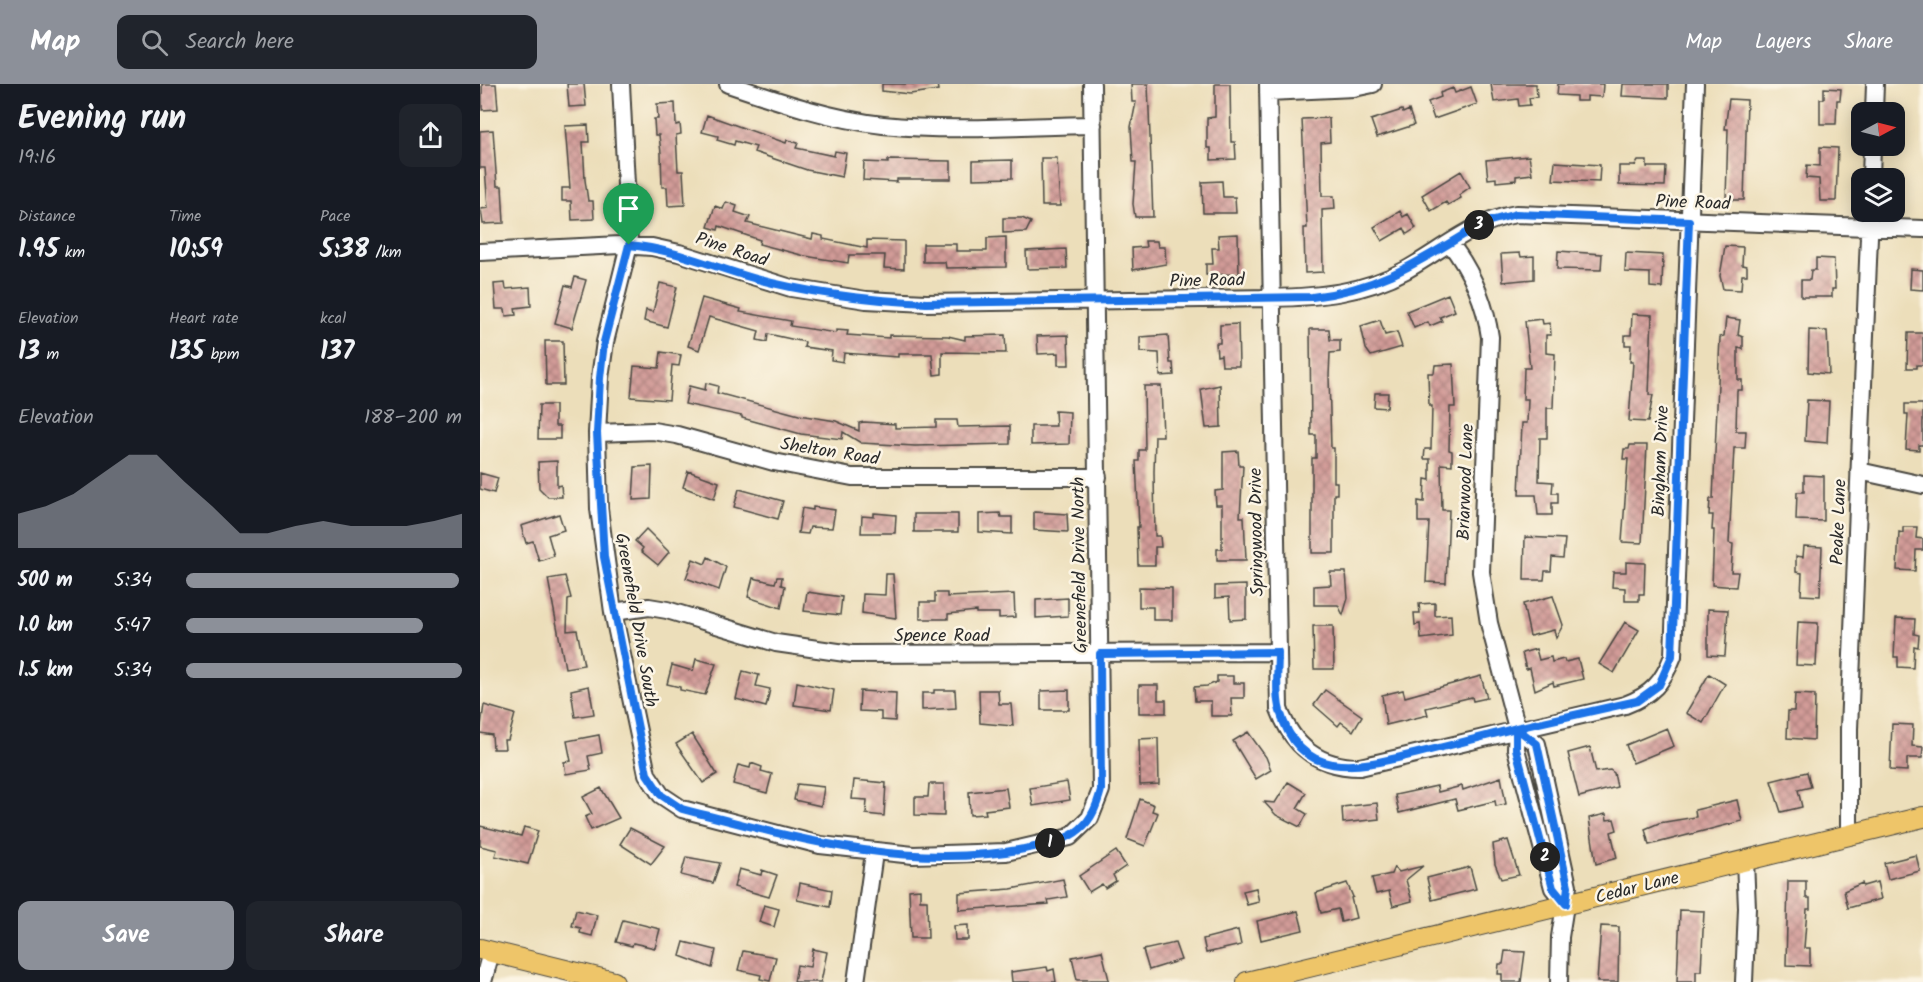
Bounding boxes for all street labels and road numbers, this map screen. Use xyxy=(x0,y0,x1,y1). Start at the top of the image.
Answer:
street label: Pine Road xyxy=(1655,188,1732,219)
street label: Pine Road xyxy=(691,225,773,276)
street label: Pine Road xyxy=(1169,266,1246,297)
street label: Bingham Drive xyxy=(1645,405,1678,517)
street label: Briarwood Lane xyxy=(1450,423,1483,541)
street label: Shelton Road xyxy=(778,430,882,475)
street label: Springwood Drive xyxy=(1242,467,1273,597)
street label: Greenefield Drive North xyxy=(1064,476,1097,654)
street label: Peake Lane xyxy=(1824,479,1855,566)
street label: Greenefield Drive South xyxy=(606,531,665,710)
street label: Spence Road xyxy=(894,622,991,651)
street label: Cedar Lane xyxy=(1592,864,1682,913)

